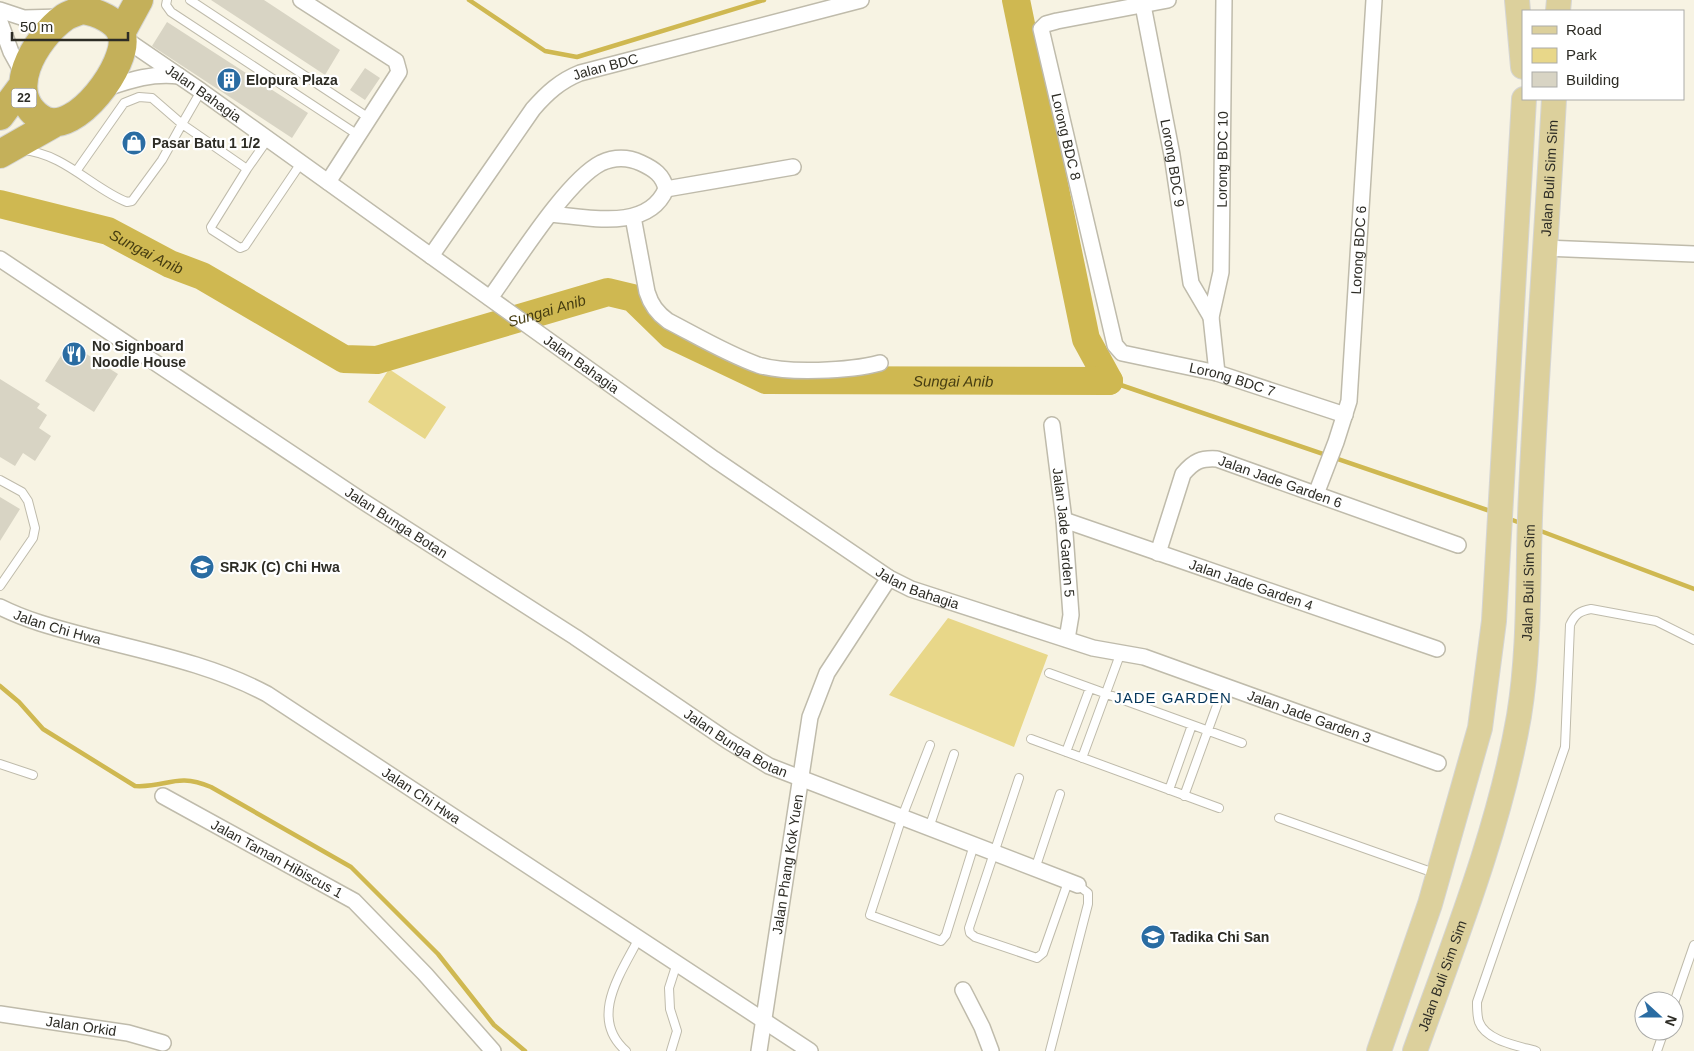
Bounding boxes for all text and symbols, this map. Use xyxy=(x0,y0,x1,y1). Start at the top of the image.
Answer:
scale bar xyxy=(12,10,129,42)
legend xyxy=(1522,10,1684,100)
text: 50 m xyxy=(20,18,53,35)
text: Road xyxy=(1566,21,1602,38)
text: Park xyxy=(1566,46,1597,63)
street label: Jalan BDC xyxy=(570,50,640,83)
street label: Jalan Bahagia xyxy=(163,61,245,125)
building icon: Elopura Plaza xyxy=(216,67,242,93)
text: Building xyxy=(1566,71,1619,88)
place label: Elopura Plaza xyxy=(246,72,338,88)
road number: 22 xyxy=(12,89,36,108)
street label: Lorong BDC 8 xyxy=(1048,92,1084,182)
street label: Lorong BDC 10 xyxy=(1214,111,1231,208)
street label: Lorong BDC 9 xyxy=(1157,118,1188,208)
street label: Jalan Buli Sim Sim xyxy=(1538,119,1561,237)
shop icon: Pasar Batu 1 1/2 xyxy=(121,130,147,156)
place label: Pasar Batu 1 1/2 xyxy=(152,135,260,151)
street label: Lorong BDC 6 xyxy=(1348,205,1369,295)
water label: Sungai Anib xyxy=(107,225,186,277)
water label: Sungai Anib xyxy=(506,291,588,330)
street label: Jalan Bahagia xyxy=(541,332,622,396)
place label: No Signboard Noodle House xyxy=(92,338,186,370)
restaurant icon: No Signboard Noodle House xyxy=(61,341,87,367)
street label: Lorong BDC 7 xyxy=(1188,359,1277,400)
water label: Sungai Anib xyxy=(913,372,993,389)
street label: Jalan Jade Garden 6 xyxy=(1216,452,1344,511)
street label: Jalan Jade Garden 5 xyxy=(1049,467,1078,598)
street label: Jalan Bunga Botan xyxy=(342,484,451,561)
street label: Jalan Buli Sim Sim xyxy=(1519,524,1538,641)
school or university icon: SRJK (C) Chi Hwa xyxy=(189,554,215,580)
street label: Jalan Jade Garden 4 xyxy=(1187,556,1315,614)
place label: SRJK (C) Chi Hwa xyxy=(220,559,340,575)
street label: Jalan Bahagia xyxy=(873,563,961,612)
street label: Jalan Chi Hwa xyxy=(11,606,103,648)
street label: Jalan Jade Garden 3 xyxy=(1245,687,1373,746)
district label: JADE GARDEN xyxy=(1114,689,1232,706)
street label: Jalan Bunga Botan xyxy=(681,706,790,780)
street label: Jalan Chi Hwa xyxy=(379,764,464,827)
street label: Jalan Phang Kok Yuen xyxy=(769,793,806,935)
street label: Jalan Taman Hibiscus 1 xyxy=(208,816,346,901)
street label: Jalan Buli Sim Sim xyxy=(1415,918,1470,1034)
school or university icon: Tadika Chi San xyxy=(1140,924,1166,950)
place label: Tadika Chi San xyxy=(1170,929,1269,945)
north arrow xyxy=(1634,991,1684,1041)
street label: Jalan Orkid xyxy=(45,1013,117,1039)
text: N xyxy=(1662,1013,1680,1028)

